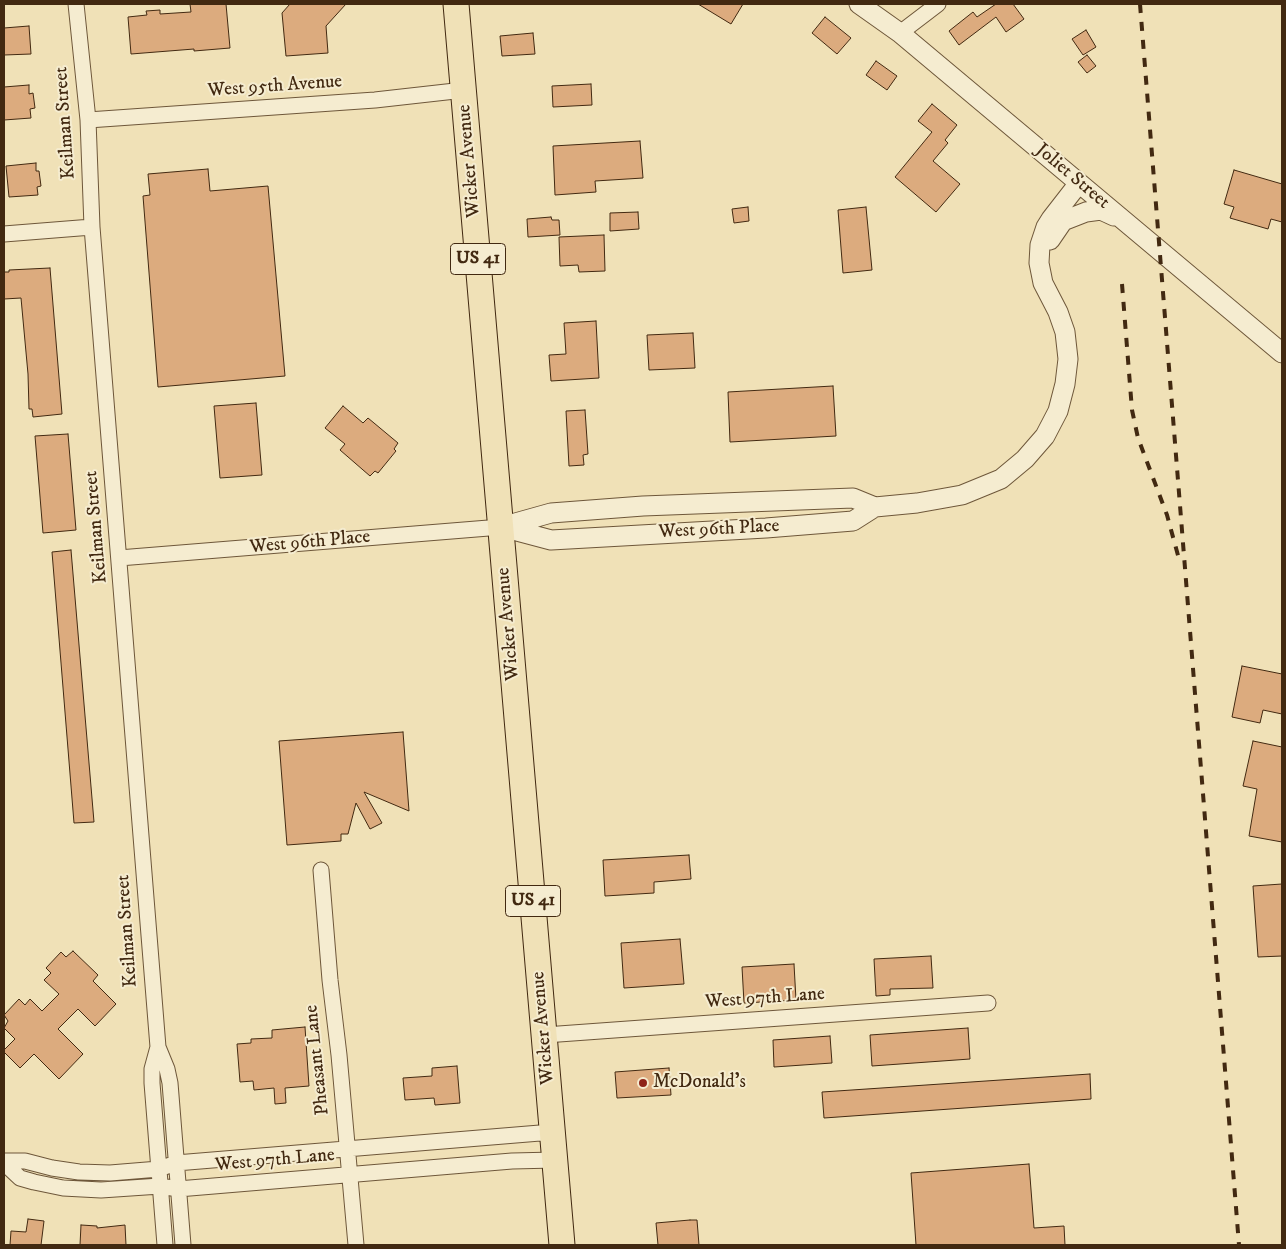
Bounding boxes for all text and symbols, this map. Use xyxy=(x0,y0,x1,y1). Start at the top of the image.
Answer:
street label: Keilman Street xyxy=(51,66,81,180)
street label: West 95th Avenue xyxy=(207,71,343,103)
street label: Wicker Avenue xyxy=(454,103,486,219)
street label: Joliet Street xyxy=(1030,139,1114,215)
road number: US 41 xyxy=(450,243,506,274)
street label: Keilman Street xyxy=(81,470,113,584)
street label: West 96th Place xyxy=(658,515,780,545)
street label: West 96th Place xyxy=(249,526,371,560)
street label: Wicker Avenue xyxy=(493,566,525,682)
street label: Keilman Street xyxy=(113,874,143,988)
road number: US 41 xyxy=(506,886,560,916)
street label: Wicker Avenue xyxy=(528,970,560,1086)
street label: West 97th Lane xyxy=(704,983,826,1015)
street label: Pheasant Lane xyxy=(301,1004,335,1116)
place label: McDonald's xyxy=(653,1072,746,1094)
marker: McDonald's xyxy=(637,1077,649,1089)
street label: West 97th Lane xyxy=(214,1144,336,1178)

